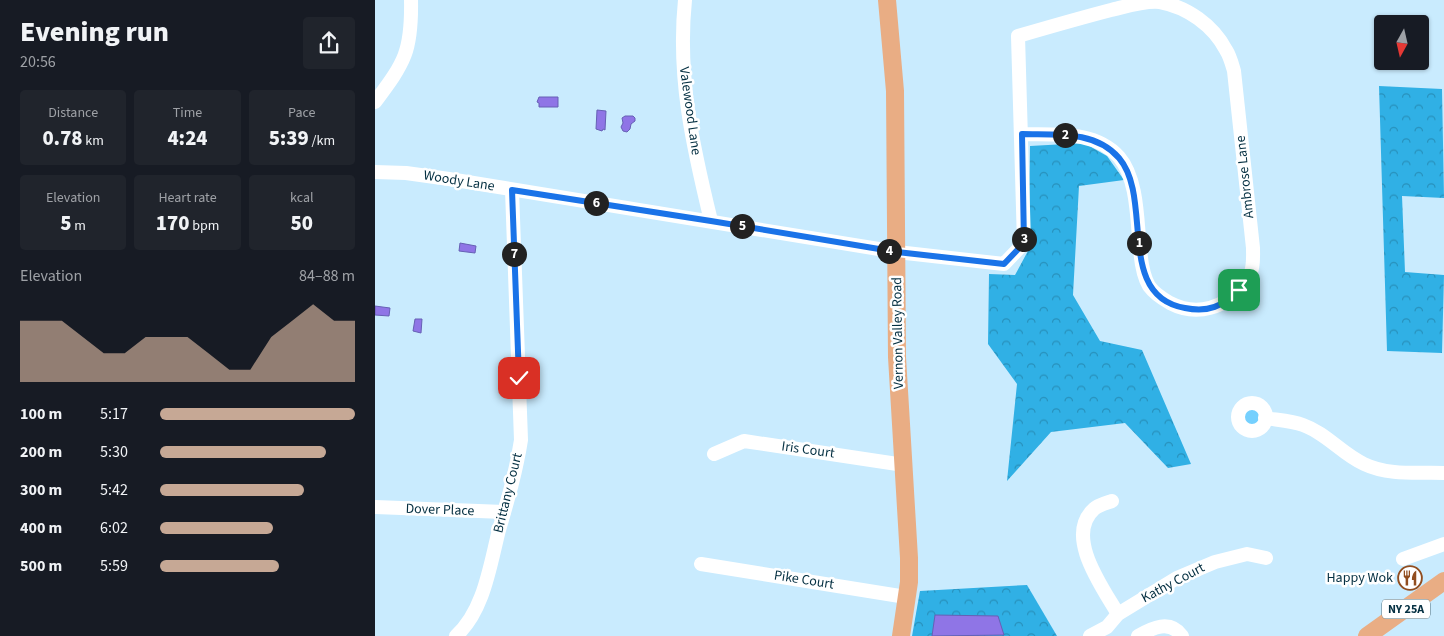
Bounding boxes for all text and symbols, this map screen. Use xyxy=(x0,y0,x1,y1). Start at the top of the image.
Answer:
text: Evening run xyxy=(20,12,169,52)
north arrow xyxy=(1374,15,1429,70)
map controls xyxy=(1374,15,1429,70)
button: share xyxy=(303,17,355,69)
text: 20:56 xyxy=(20,51,56,73)
street label: Valewood Lane xyxy=(674,66,706,156)
text: Distance xyxy=(48,103,98,123)
text: Time xyxy=(173,103,202,123)
text: Pace xyxy=(288,103,316,123)
pin: 2 xyxy=(1053,122,1077,148)
text: 0.78 xyxy=(42,123,83,153)
text: 4:24 xyxy=(167,123,208,153)
text: 5:39 xyxy=(269,123,309,153)
text: 2 xyxy=(1062,125,1069,145)
text: km xyxy=(83,131,104,151)
text: /km xyxy=(309,131,335,151)
street label: Ambrose Lane xyxy=(1231,134,1259,219)
street label: Woody Lane xyxy=(422,166,496,196)
text: Elevation xyxy=(46,188,100,208)
text: Heart rate xyxy=(158,188,217,208)
text: kcal xyxy=(290,188,314,208)
pin: 6 xyxy=(583,190,609,216)
text: 6 xyxy=(593,193,600,213)
text: 5 xyxy=(60,208,72,238)
text: 170 xyxy=(156,208,189,238)
text: 50 xyxy=(291,208,313,238)
pin: 5 xyxy=(729,214,755,238)
text: m xyxy=(72,216,86,236)
text: bpm xyxy=(189,216,219,236)
text: 5 xyxy=(739,216,746,236)
pin: 3 xyxy=(1011,226,1037,252)
text: 3 xyxy=(1021,229,1028,249)
pin: 1 xyxy=(1127,230,1151,256)
text: 1 xyxy=(1136,233,1143,253)
pin: 4 xyxy=(877,238,901,264)
text: 4 xyxy=(886,241,893,261)
pin: 7 xyxy=(501,242,527,266)
text: 7 xyxy=(511,244,518,264)
text: Elevation xyxy=(20,265,82,287)
text: 84–88 m xyxy=(299,265,355,287)
pin xyxy=(1218,269,1260,311)
icon: arrive xyxy=(1225,276,1253,304)
street label: Vernon Valley Road xyxy=(887,277,909,389)
pin xyxy=(498,357,540,399)
icon: check xyxy=(505,364,533,392)
text: 100 m xyxy=(20,403,62,425)
text: 5:17 xyxy=(100,403,128,425)
street label: Iris Court xyxy=(780,436,836,464)
text: 200 m xyxy=(20,441,62,463)
text: 5:30 xyxy=(100,441,128,463)
street label: Brittany Court xyxy=(488,450,528,535)
text: 300 m xyxy=(20,479,62,501)
text: 5:42 xyxy=(100,479,128,501)
street label: Dover Place xyxy=(405,499,475,521)
text: 400 m xyxy=(20,517,62,539)
text: 6:02 xyxy=(100,517,128,539)
text: 500 m xyxy=(20,555,62,577)
text: 5:59 xyxy=(100,555,128,577)
street label: Kathy Court xyxy=(1138,558,1209,608)
street label: Pike Court xyxy=(773,565,836,595)
restaurant icon: Happy Wok xyxy=(1397,565,1423,591)
place label: Happy Wok xyxy=(1326,568,1393,588)
road number: NY 25A xyxy=(1382,600,1430,618)

